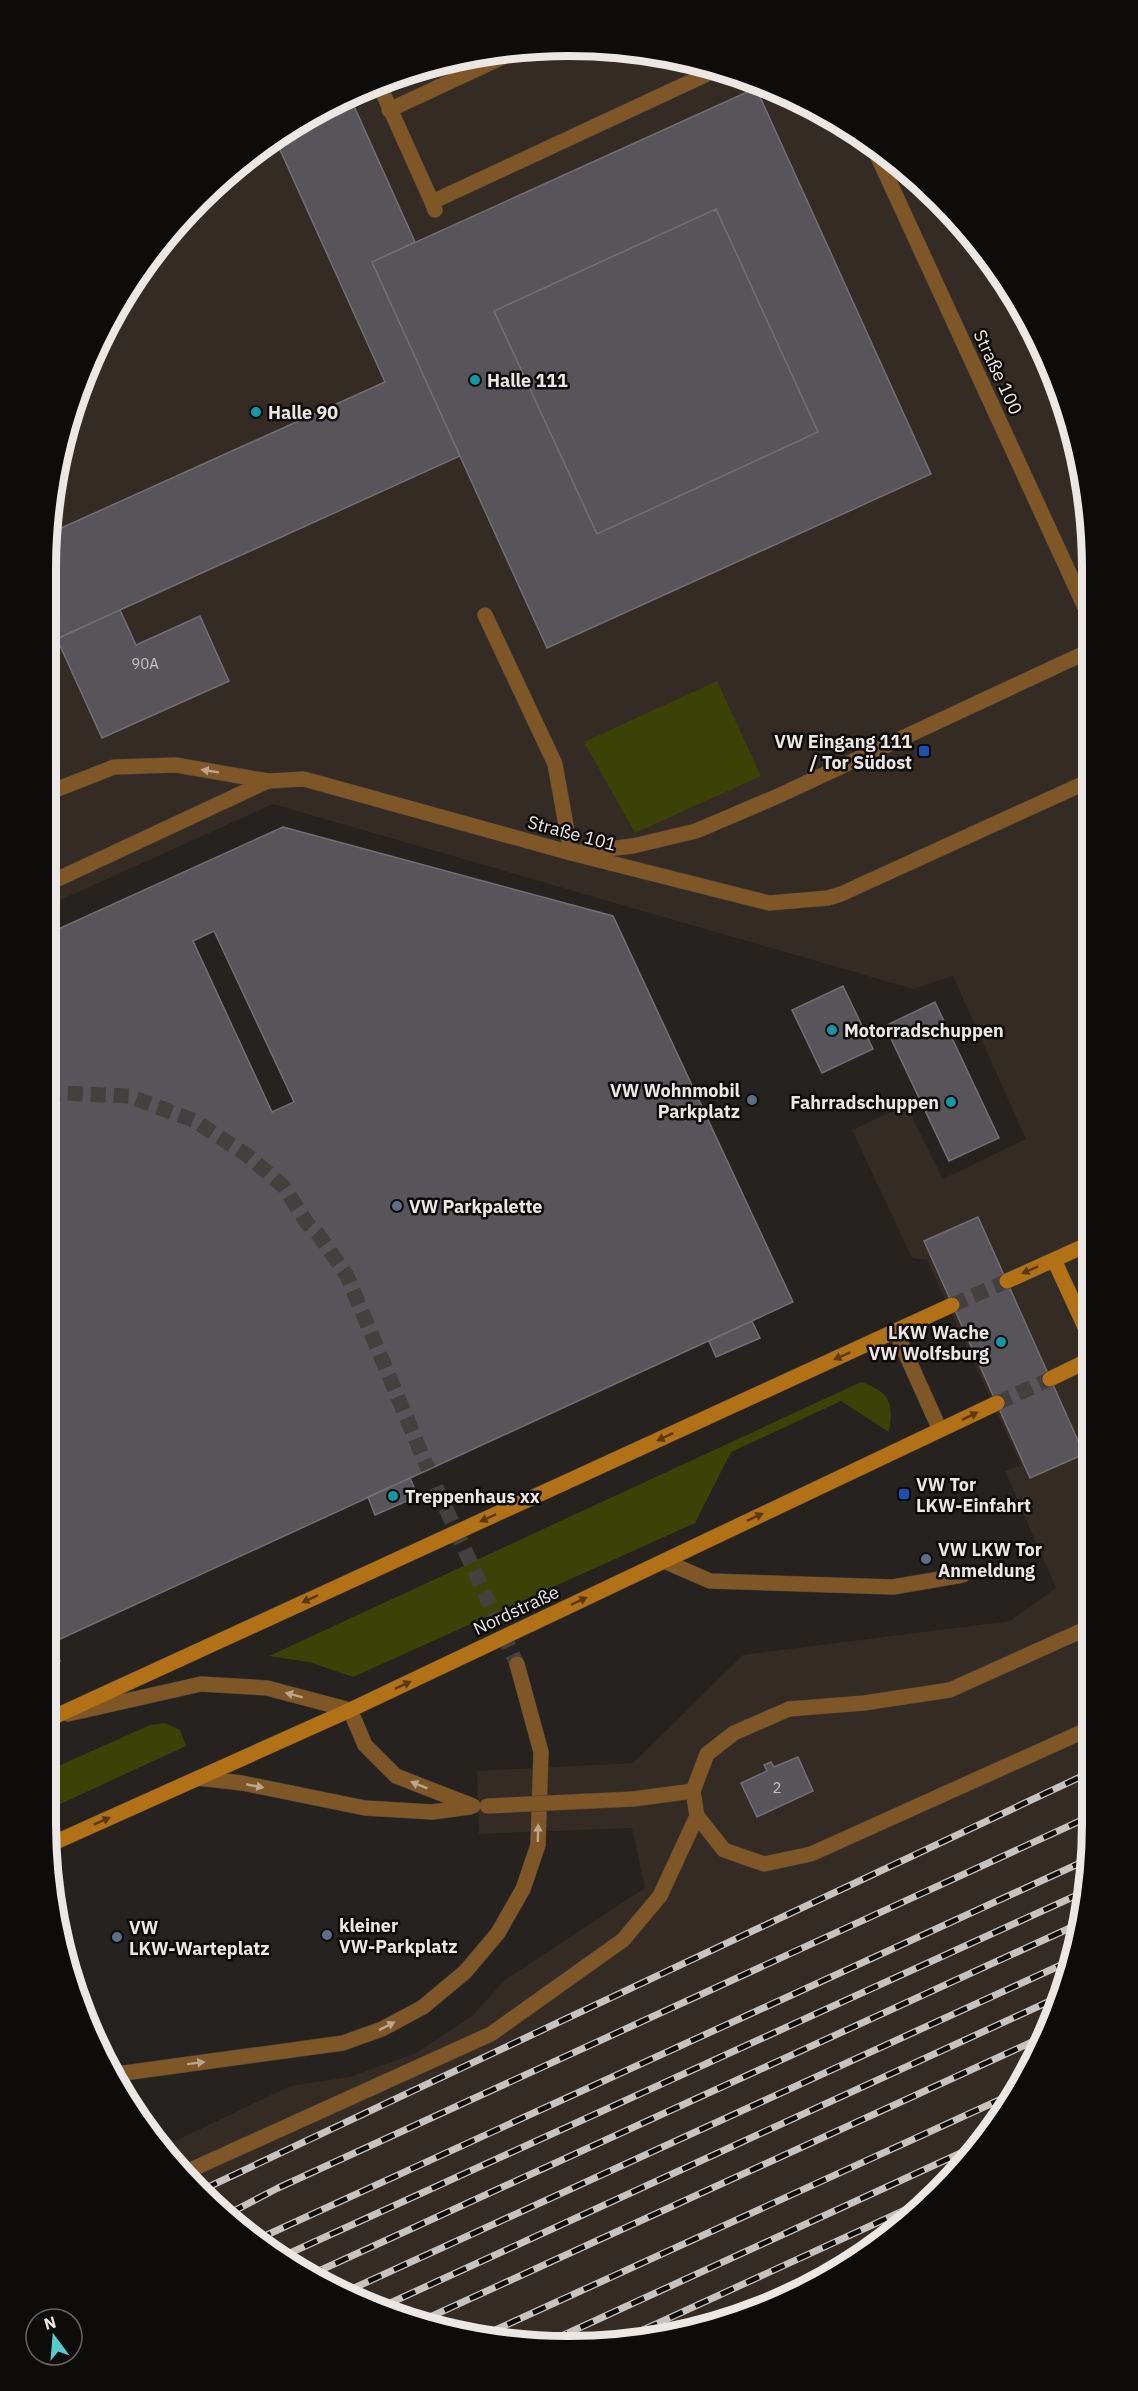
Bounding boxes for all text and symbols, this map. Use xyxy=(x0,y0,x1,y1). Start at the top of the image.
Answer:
street label: Straße 100 xyxy=(968,326,1028,418)
place label: Halle 111 xyxy=(487,369,568,392)
marker: Halle 111 xyxy=(468,373,482,387)
place label: Halle 90 xyxy=(268,401,338,424)
marker: Halle 90 xyxy=(249,405,263,419)
house number: 90A xyxy=(131,654,159,673)
place label: VW Eingang 111 / Tor Südost xyxy=(774,730,912,774)
marker: VW Eingang 111 / Tor Südost xyxy=(917,744,931,758)
one-way arrow xyxy=(201,766,220,775)
street label: Straße 101 xyxy=(525,810,619,856)
place label: Motorradschuppen xyxy=(844,1019,1004,1042)
marker: Motorradschuppen xyxy=(825,1023,839,1037)
place label: VW Wohnmobil Parkplatz xyxy=(610,1079,741,1123)
place label: Fahrradschuppen xyxy=(790,1091,939,1114)
marker: VW Wohnmobil Parkplatz xyxy=(745,1093,759,1107)
marker: Fahrradschuppen xyxy=(944,1095,958,1109)
place label: VW Parkpalette xyxy=(409,1195,542,1218)
marker: VW Parkpalette xyxy=(390,1199,404,1213)
one-way arrow xyxy=(1021,1266,1038,1275)
place label: LKW Wache VW Wolfsburg xyxy=(869,1321,989,1365)
marker: LKW Wache VW Wolfsburg xyxy=(994,1335,1008,1349)
one-way arrow xyxy=(833,1351,851,1361)
one-way arrow xyxy=(961,1412,978,1421)
one-way arrow xyxy=(655,1432,673,1442)
place label: VW Tor LKW-Einfahrt xyxy=(916,1473,1031,1517)
place label: Treppenhaus xx xyxy=(405,1485,540,1508)
marker: VW Tor LKW-Einfahrt xyxy=(897,1487,911,1501)
marker: Treppenhaus xx xyxy=(386,1489,400,1503)
one-way arrow xyxy=(747,1513,764,1522)
one-way arrow xyxy=(479,1514,496,1523)
place label: VW LKW Tor Anmeldung xyxy=(938,1538,1042,1582)
marker: VW LKW Tor Anmeldung xyxy=(919,1552,933,1566)
street label: Nordstraße xyxy=(469,1580,563,1640)
one-way arrow xyxy=(302,1595,319,1604)
one-way arrow xyxy=(571,1596,588,1605)
one-way arrow xyxy=(395,1680,412,1689)
one-way arrow xyxy=(285,1690,303,1699)
house number: 2 xyxy=(772,1778,782,1797)
one-way arrow xyxy=(409,1780,427,1790)
one-way arrow xyxy=(246,1782,265,1791)
one-way arrow xyxy=(94,1816,111,1825)
one-way arrow xyxy=(534,1823,543,1842)
place label: kleiner VW-Parkplatz xyxy=(339,1914,458,1958)
place label: VW LKW-Warteplatz xyxy=(129,1916,270,1960)
marker: kleiner VW-Parkplatz xyxy=(320,1928,334,1942)
marker: VW LKW-Warteplatz xyxy=(110,1930,124,1944)
one-way arrow xyxy=(378,2021,395,2031)
one-way arrow xyxy=(187,2058,206,2067)
north arrow xyxy=(24,2307,84,2367)
text: N xyxy=(42,2311,58,2334)

